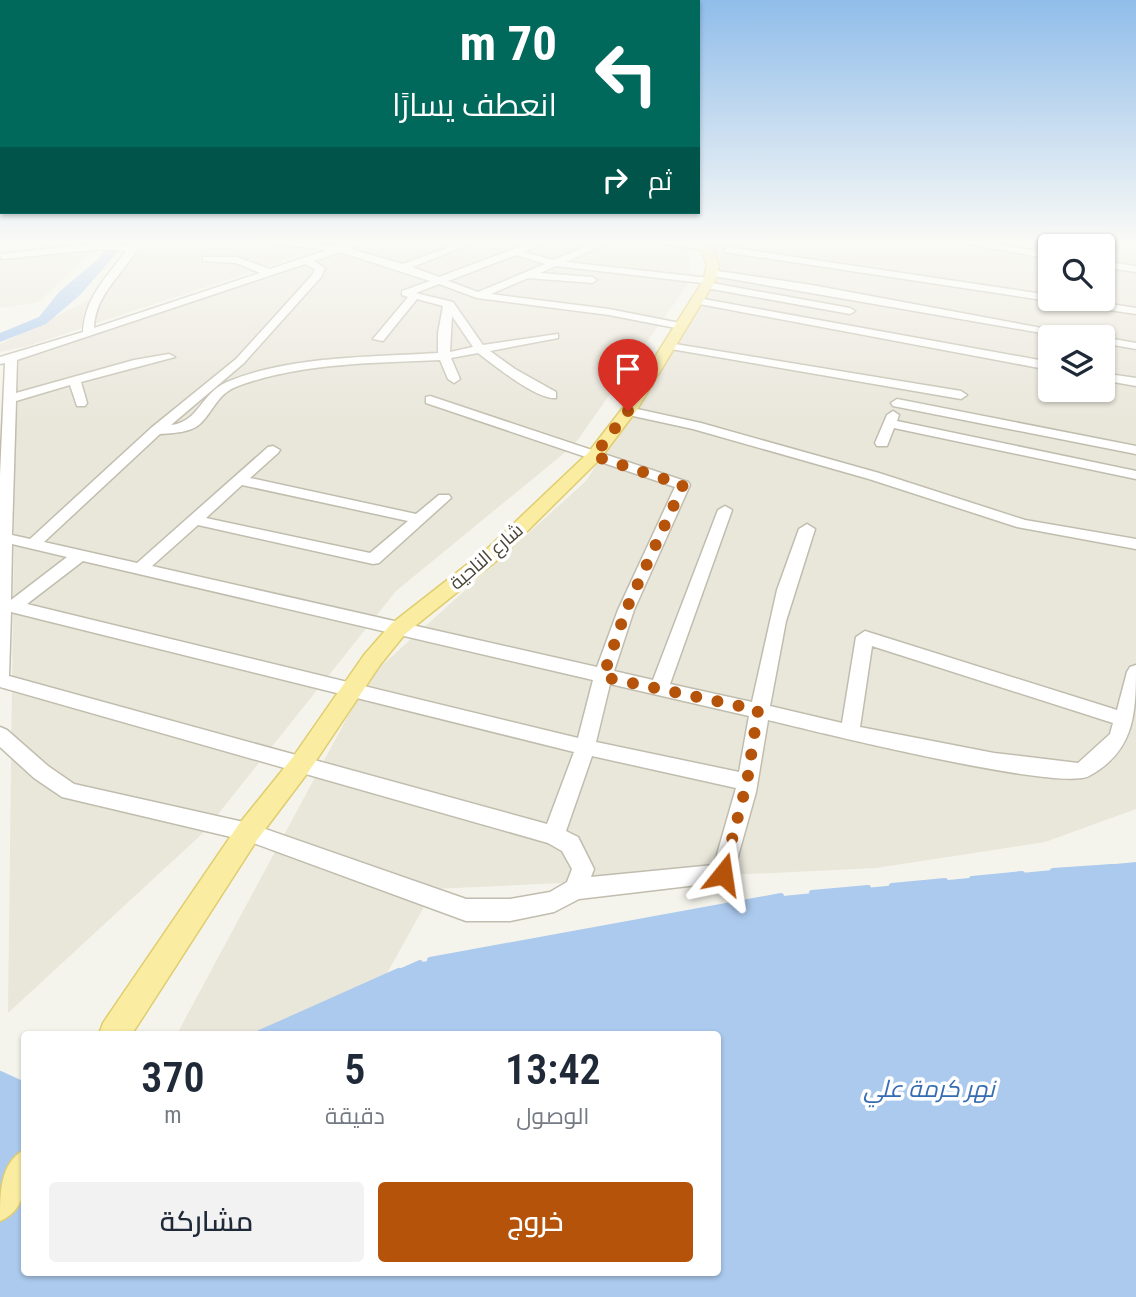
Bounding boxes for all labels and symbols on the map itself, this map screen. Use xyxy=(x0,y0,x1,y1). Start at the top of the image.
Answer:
pin xyxy=(598,339,658,411)
street label: شارع الناحية xyxy=(445,518,529,596)
position arrow xyxy=(686,837,760,911)
water label: نهر كرمة علي xyxy=(863,1075,997,1108)

